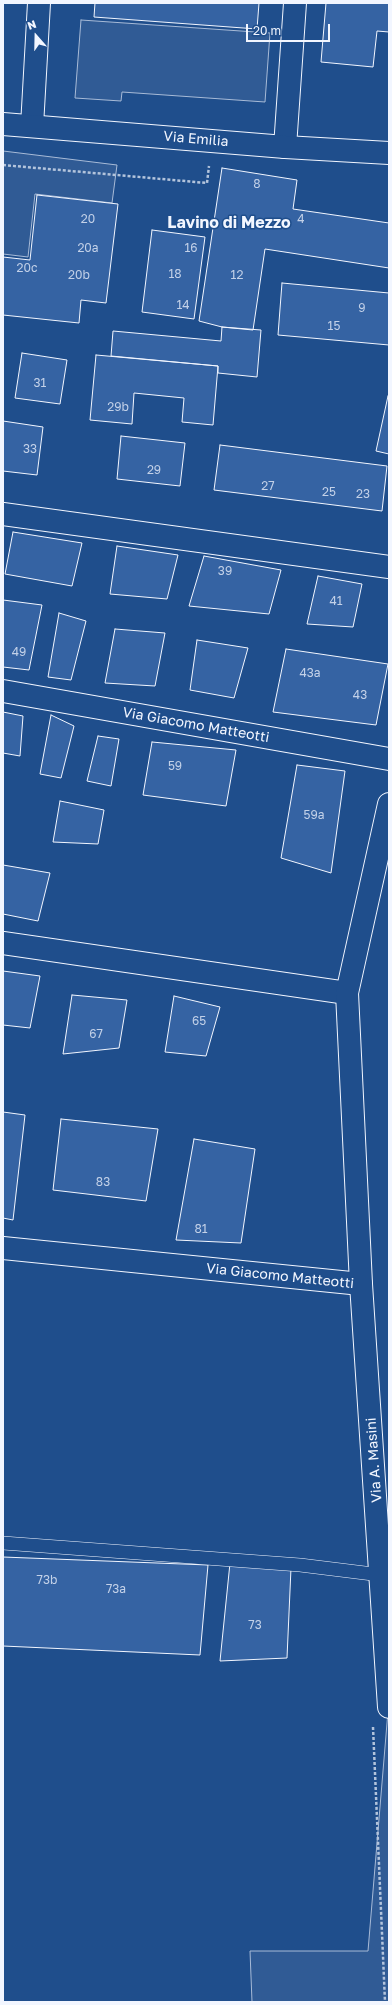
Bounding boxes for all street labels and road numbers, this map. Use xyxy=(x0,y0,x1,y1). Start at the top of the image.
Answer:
street label: Via Emilia xyxy=(163,128,229,150)
street label: Via Giacomo Matteotti xyxy=(121,704,271,746)
street label: Via Giacomo Matteotti xyxy=(205,1260,355,1292)
street label: Via A. Masini xyxy=(363,1417,385,1503)

